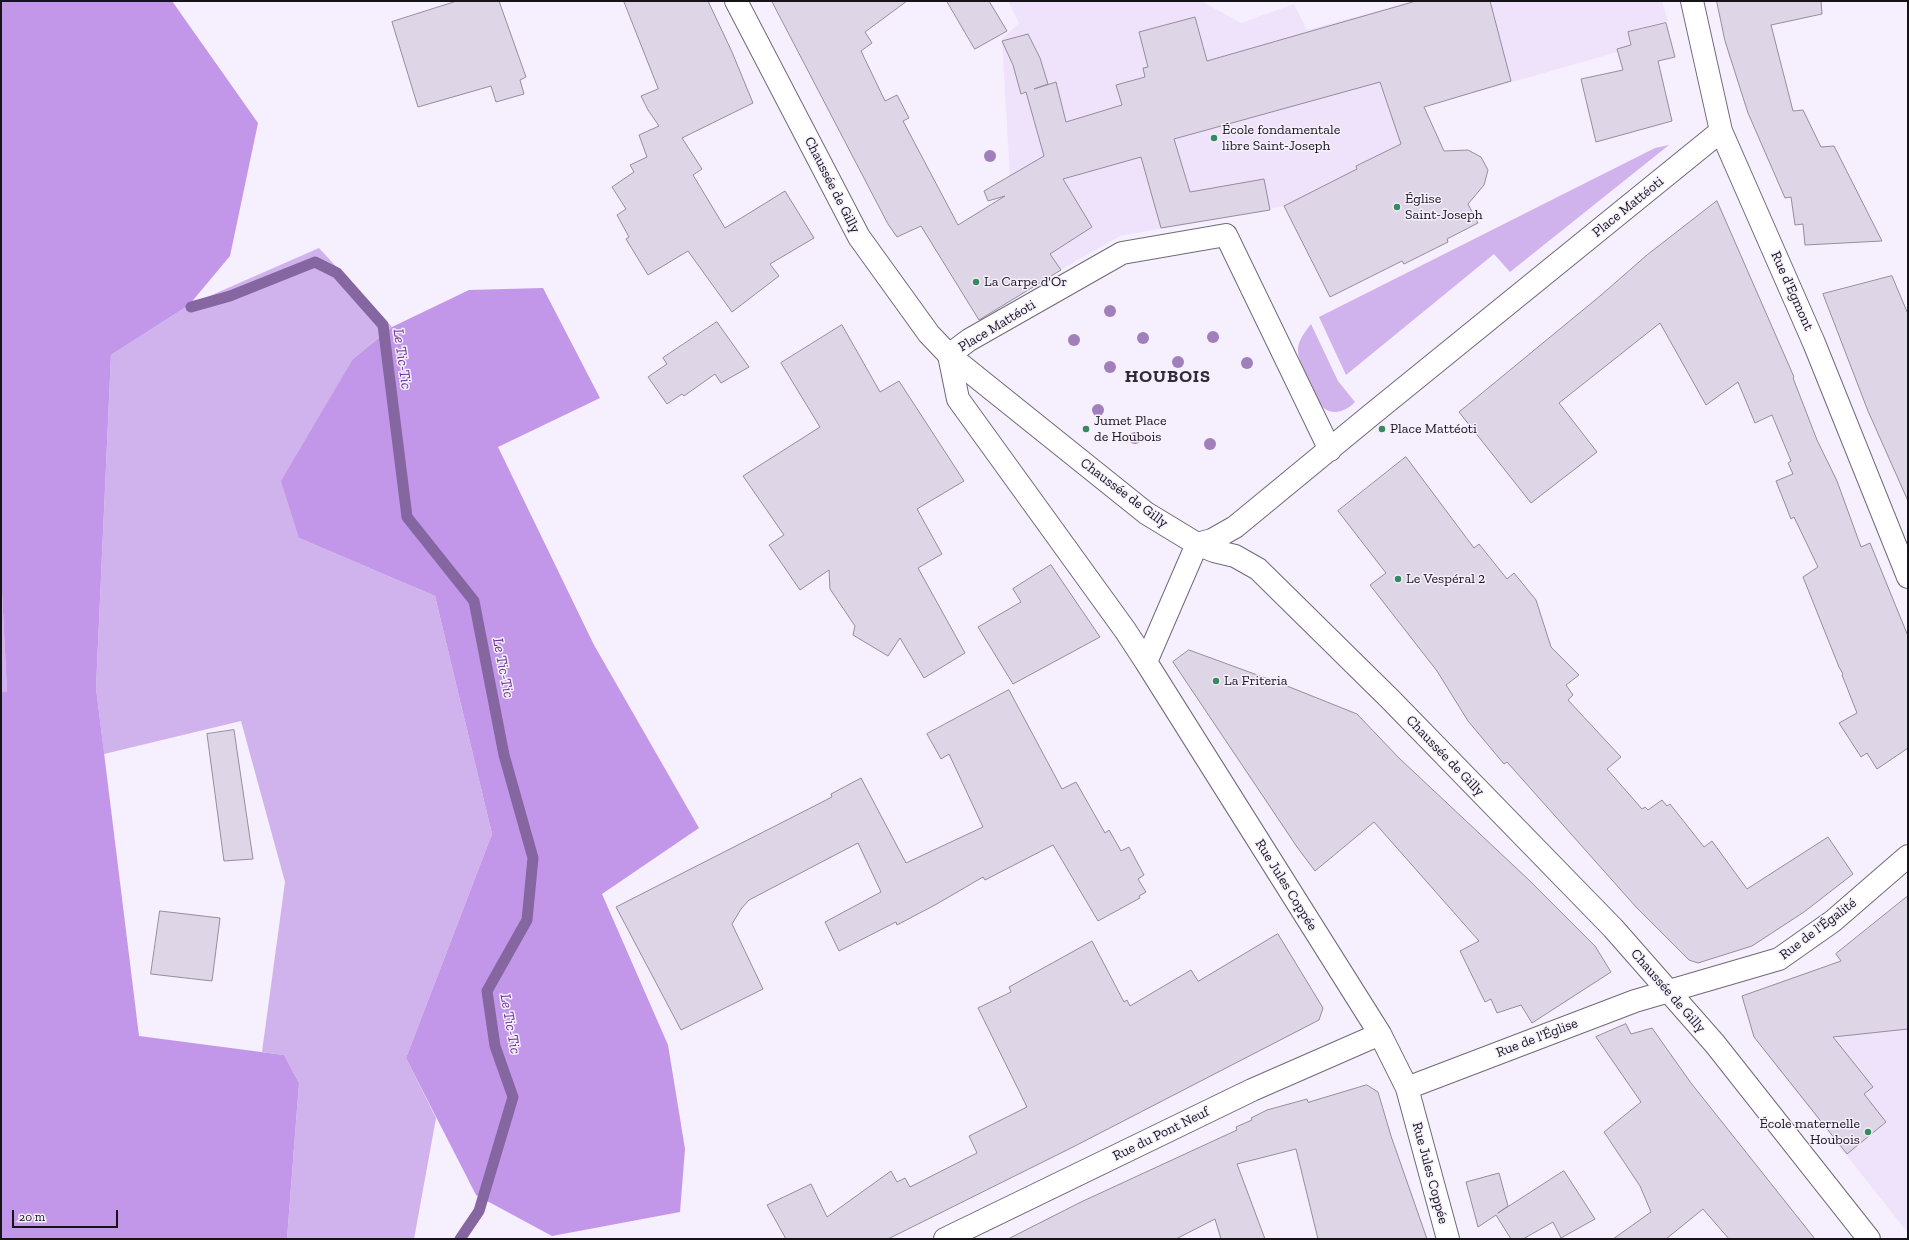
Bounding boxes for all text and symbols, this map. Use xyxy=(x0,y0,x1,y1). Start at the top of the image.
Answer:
place label: École fondamentale libre Saint-Joseph xyxy=(1222,122,1340,154)
marker: École fondamentale libre Saint-Joseph xyxy=(1209,133,1219,143)
street label: Chaussée de Gilly xyxy=(801,134,863,236)
street label: Place Mattéoti xyxy=(1589,173,1667,241)
place label: Église Saint-Joseph xyxy=(1405,191,1482,224)
marker: Église Saint-Joseph xyxy=(1392,202,1402,212)
street label: Rue d'Egmont xyxy=(1767,249,1817,333)
place label: La Carpe d'Or xyxy=(984,274,1067,290)
marker: La Carpe d'Or xyxy=(971,277,981,287)
street label: Place Mattéoti xyxy=(955,296,1039,356)
water label: Le Tic-Tic xyxy=(389,328,415,390)
district label: HOUBOIS xyxy=(1125,366,1211,388)
place label: Jumet Place de Houbois xyxy=(1094,413,1167,446)
place label: Place Mattéoti xyxy=(1390,421,1477,437)
marker: Jumet Place de Houbois xyxy=(1081,424,1091,434)
marker: Place Mattéoti xyxy=(1377,424,1387,434)
street label: Chaussée de Gilly xyxy=(1077,455,1171,531)
place label: Le Vespéral 2 xyxy=(1406,571,1485,587)
marker: Le Vespéral 2 xyxy=(1393,574,1403,584)
water label: Le Tic-Tic xyxy=(488,636,518,700)
place label: La Friteria xyxy=(1224,673,1288,689)
marker: La Friteria xyxy=(1211,676,1221,686)
street label: Chaussée de Gilly xyxy=(1402,712,1488,800)
street label: Rue Jules Coppée xyxy=(1251,836,1321,934)
street label: Rue de l'Égalité xyxy=(1776,895,1860,963)
street label: Chaussée de Gilly xyxy=(1627,946,1709,1036)
water label: Le Tic-Tic xyxy=(496,993,524,1055)
street label: Rue de l'Église xyxy=(1494,1015,1580,1061)
street label: Rue du Pont Neuf xyxy=(1110,1103,1212,1165)
place label: École maternelle Houbois xyxy=(1759,1116,1860,1148)
street label: Rue Jules Coppée xyxy=(1408,1120,1452,1226)
marker: École maternelle Houbois xyxy=(1863,1127,1873,1137)
scale bar xyxy=(14,1202,120,1228)
text: 20 m xyxy=(19,1210,45,1224)

